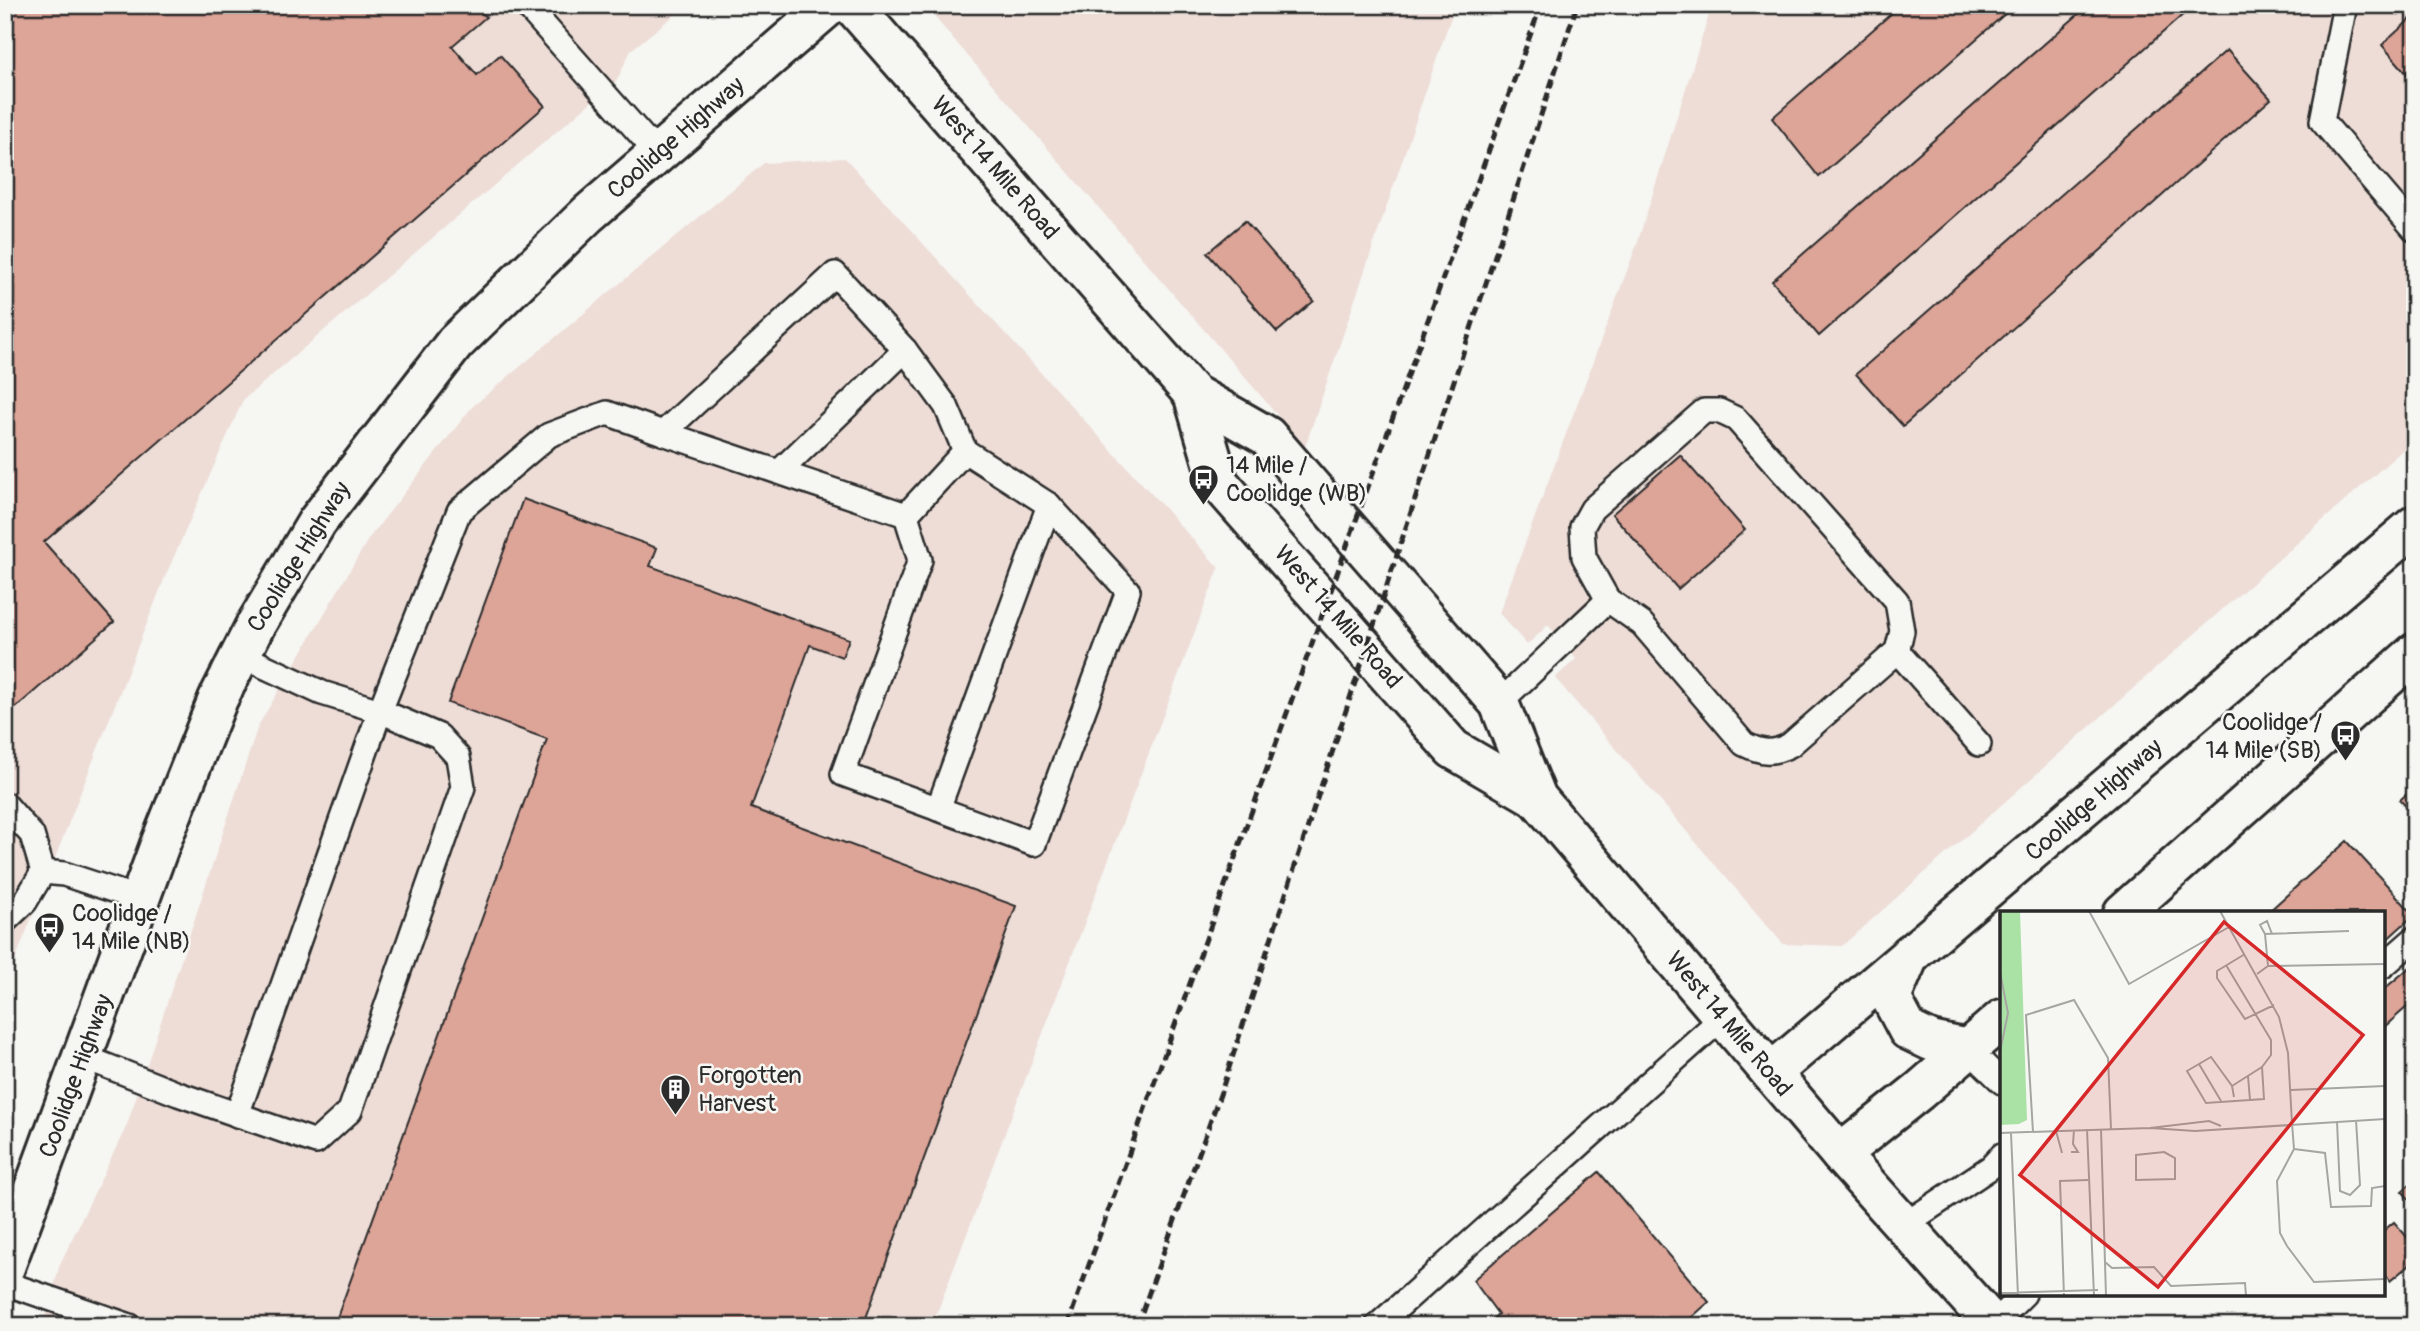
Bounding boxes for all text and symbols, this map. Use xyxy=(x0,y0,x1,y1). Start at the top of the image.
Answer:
street label: Coolidge Highway xyxy=(602,71,750,205)
street label: West 14 Mile Road xyxy=(925,90,1065,246)
place label: 14 Mile / Coolidge (WB) xyxy=(1226,451,1367,508)
bus stop icon: 14 Mile / Coolidge (WB) xyxy=(1186,462,1220,506)
street label: Coolidge Highway xyxy=(241,476,357,638)
street label: West 14 Mile Road xyxy=(1268,539,1408,695)
place label: Coolidge / 14 Mile (SB) xyxy=(2206,708,2322,765)
bus stop icon: Coolidge / 14 Mile (SB) xyxy=(2328,719,2362,763)
street label: Coolidge Highway xyxy=(2020,733,2168,867)
place label: Coolidge / 14 Mile (NB) xyxy=(72,899,191,956)
bus stop icon: Coolidge / 14 Mile (NB) xyxy=(32,910,66,954)
inset map xyxy=(2000,911,2385,1296)
street label: West 14 Mile Road xyxy=(1660,946,1798,1102)
street label: Coolidge Highway xyxy=(33,990,119,1162)
place label: Forgotten Harvest xyxy=(698,1061,802,1118)
building icon: Forgotten Harvest xyxy=(658,1072,692,1116)

